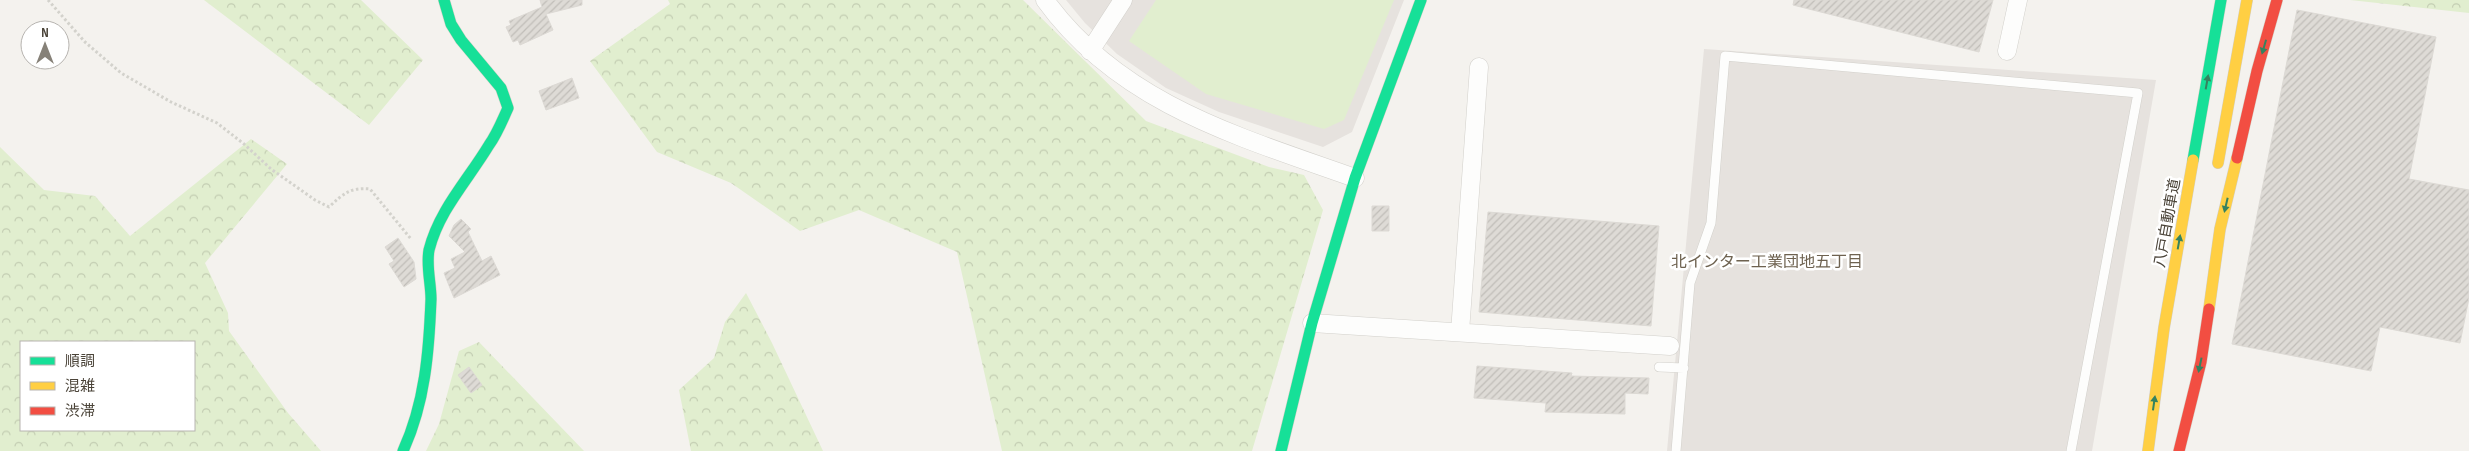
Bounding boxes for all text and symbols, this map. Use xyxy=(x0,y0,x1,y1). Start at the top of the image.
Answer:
north arrow xyxy=(20,20,70,70)
text: N xyxy=(41,24,49,41)
one-way arrow xyxy=(2260,39,2268,54)
one-way arrow xyxy=(2203,74,2211,90)
street label: 八戸自動車道 xyxy=(2150,177,2185,269)
one-way arrow xyxy=(2222,197,2230,212)
one-way arrow xyxy=(2175,234,2183,250)
district label: 北インター工業団地五丁目 xyxy=(1671,253,1863,272)
legend xyxy=(20,341,195,431)
text: 順調 xyxy=(65,352,95,371)
one-way arrow xyxy=(2196,358,2204,373)
text: 混雑 xyxy=(65,377,95,396)
one-way arrow xyxy=(2150,394,2158,410)
text: 渋滞 xyxy=(65,402,95,421)

